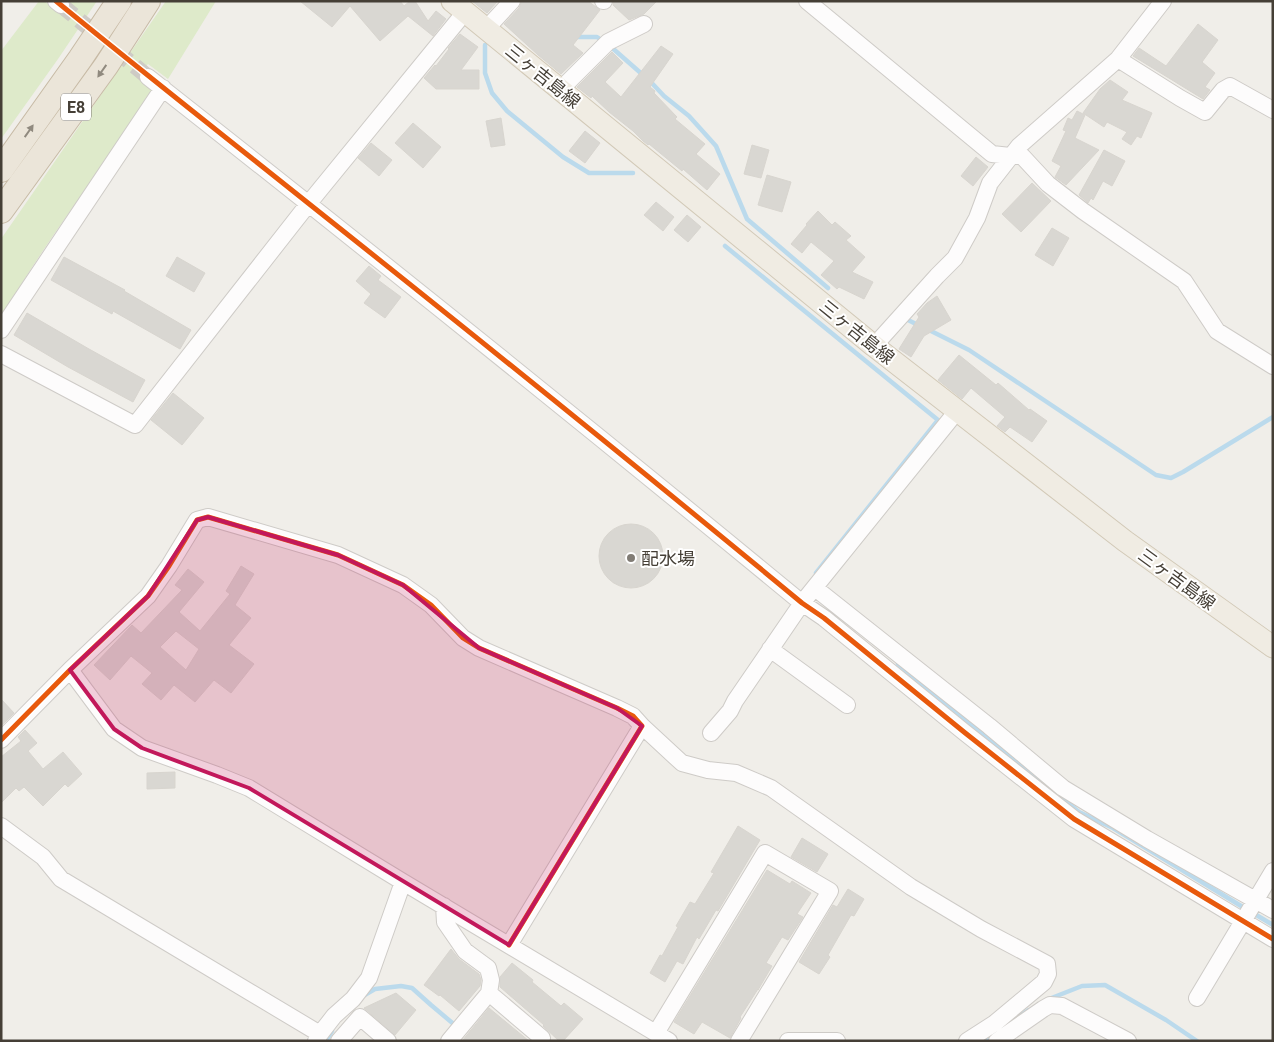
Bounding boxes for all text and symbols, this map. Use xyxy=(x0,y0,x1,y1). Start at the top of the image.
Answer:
street label: 三ヶ吉島線 xyxy=(501,40,585,112)
one-way arrow xyxy=(97,64,107,78)
road number: E8 xyxy=(61,94,91,120)
one-way arrow xyxy=(24,124,34,137)
street label: 三ヶ吉島線 xyxy=(815,296,899,368)
street label: 三ヶ吉島線 xyxy=(1134,544,1220,614)
place label: 配水場 xyxy=(641,548,695,569)
marker: 配水場 xyxy=(625,552,637,564)

